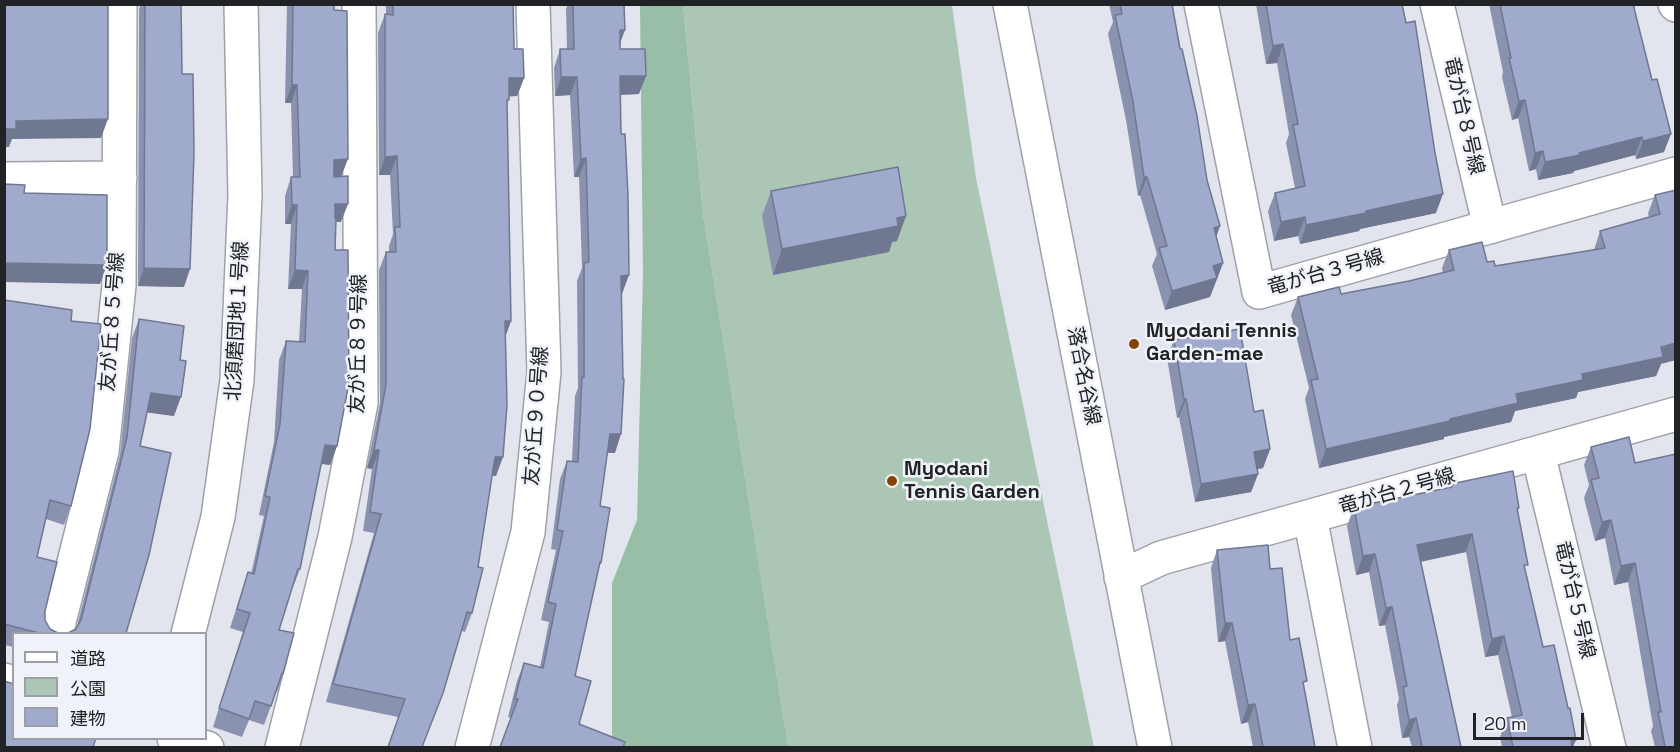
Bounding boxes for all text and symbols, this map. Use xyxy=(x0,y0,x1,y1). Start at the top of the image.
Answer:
street label: 竜が台８号線 xyxy=(1438,55,1488,177)
street label: 北須磨団地１号線 xyxy=(222,240,254,402)
street label: 竜が台３号線 xyxy=(1265,245,1387,301)
street label: 友が丘８５号線 xyxy=(96,251,130,393)
street label: 友が丘８９号線 xyxy=(346,274,372,414)
place label: Myodani Tennis Garden-mae xyxy=(1146,320,1297,367)
street label: 落合名谷線 xyxy=(1062,325,1104,427)
marker: Myodani Tennis Garden-mae xyxy=(1127,337,1141,351)
street label: 友が丘９０号線 xyxy=(520,345,554,487)
place label: Myodani Tennis Garden xyxy=(904,458,1040,505)
street label: 竜が台２号線 xyxy=(1336,464,1458,520)
marker: Myodani Tennis Garden xyxy=(885,474,899,488)
street label: 竜が台５号線 xyxy=(1549,539,1599,661)
legend xyxy=(12,632,207,740)
text: 道路 xyxy=(70,647,106,670)
text: 公園 xyxy=(70,677,106,700)
scale bar xyxy=(1476,701,1587,739)
text: 建物 xyxy=(70,707,106,730)
text: 20 m xyxy=(1484,712,1527,735)

